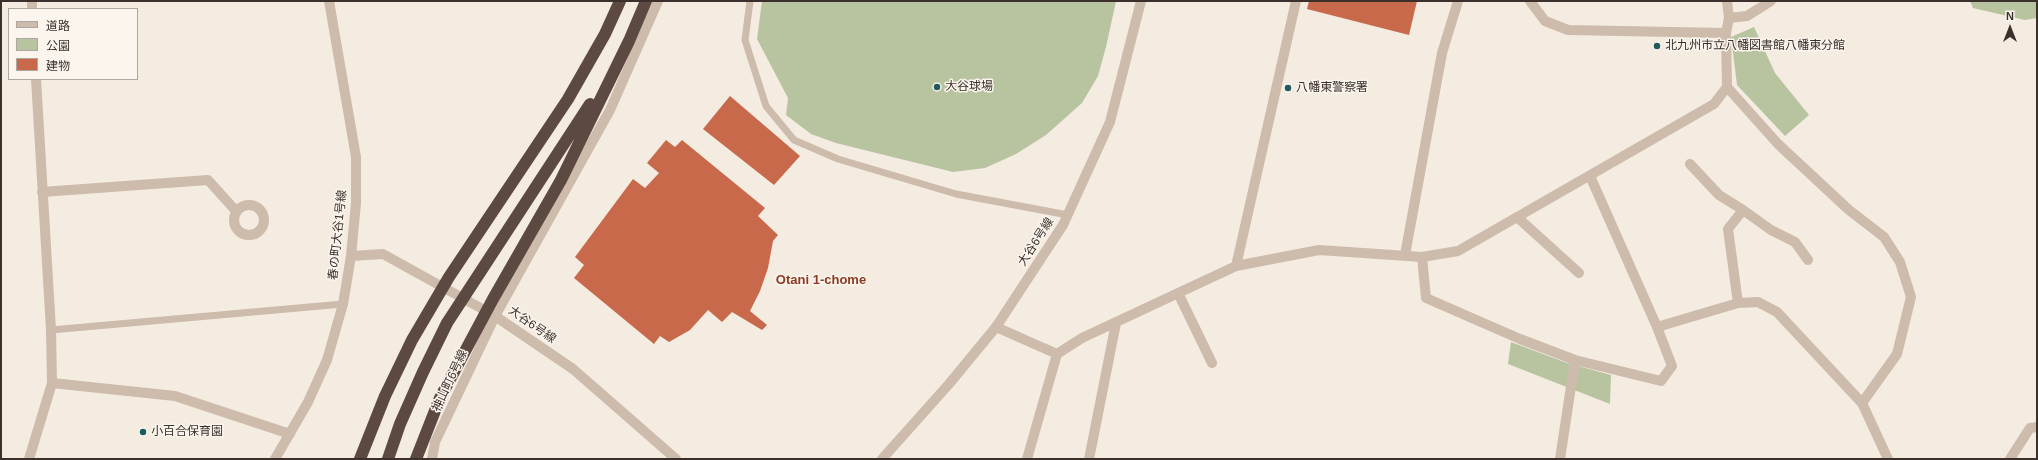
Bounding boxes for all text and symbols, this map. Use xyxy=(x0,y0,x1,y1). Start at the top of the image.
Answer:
legend xyxy=(8,8,138,80)
north arrow xyxy=(1990,8,2030,48)
text: N xyxy=(2006,10,2014,22)
text: 道路 xyxy=(46,19,70,33)
text: 公園 xyxy=(46,39,70,53)
place label: 北九州市立八幡図書館八幡東分館 xyxy=(1665,39,1845,53)
marker: 北九州市立八幡図書館八幡東分館 xyxy=(1652,41,1662,51)
text: 建物 xyxy=(46,59,70,73)
place label: 大谷球場 xyxy=(945,80,993,94)
place label: 八幡東警察署 xyxy=(1296,81,1368,95)
marker: 大谷球場 xyxy=(932,82,942,92)
marker: 八幡東警察署 xyxy=(1283,83,1293,93)
street label: 春の町大谷1号線 xyxy=(326,189,350,281)
street label: 大谷6号線 xyxy=(1015,215,1057,269)
district label: Otani 1-chome xyxy=(776,272,866,288)
street label: 大谷6号線 xyxy=(505,303,559,347)
street label: 神山町6号線 xyxy=(429,348,471,414)
place label: 小百合保育園 xyxy=(151,425,223,439)
marker: 小百合保育園 xyxy=(138,427,148,437)

